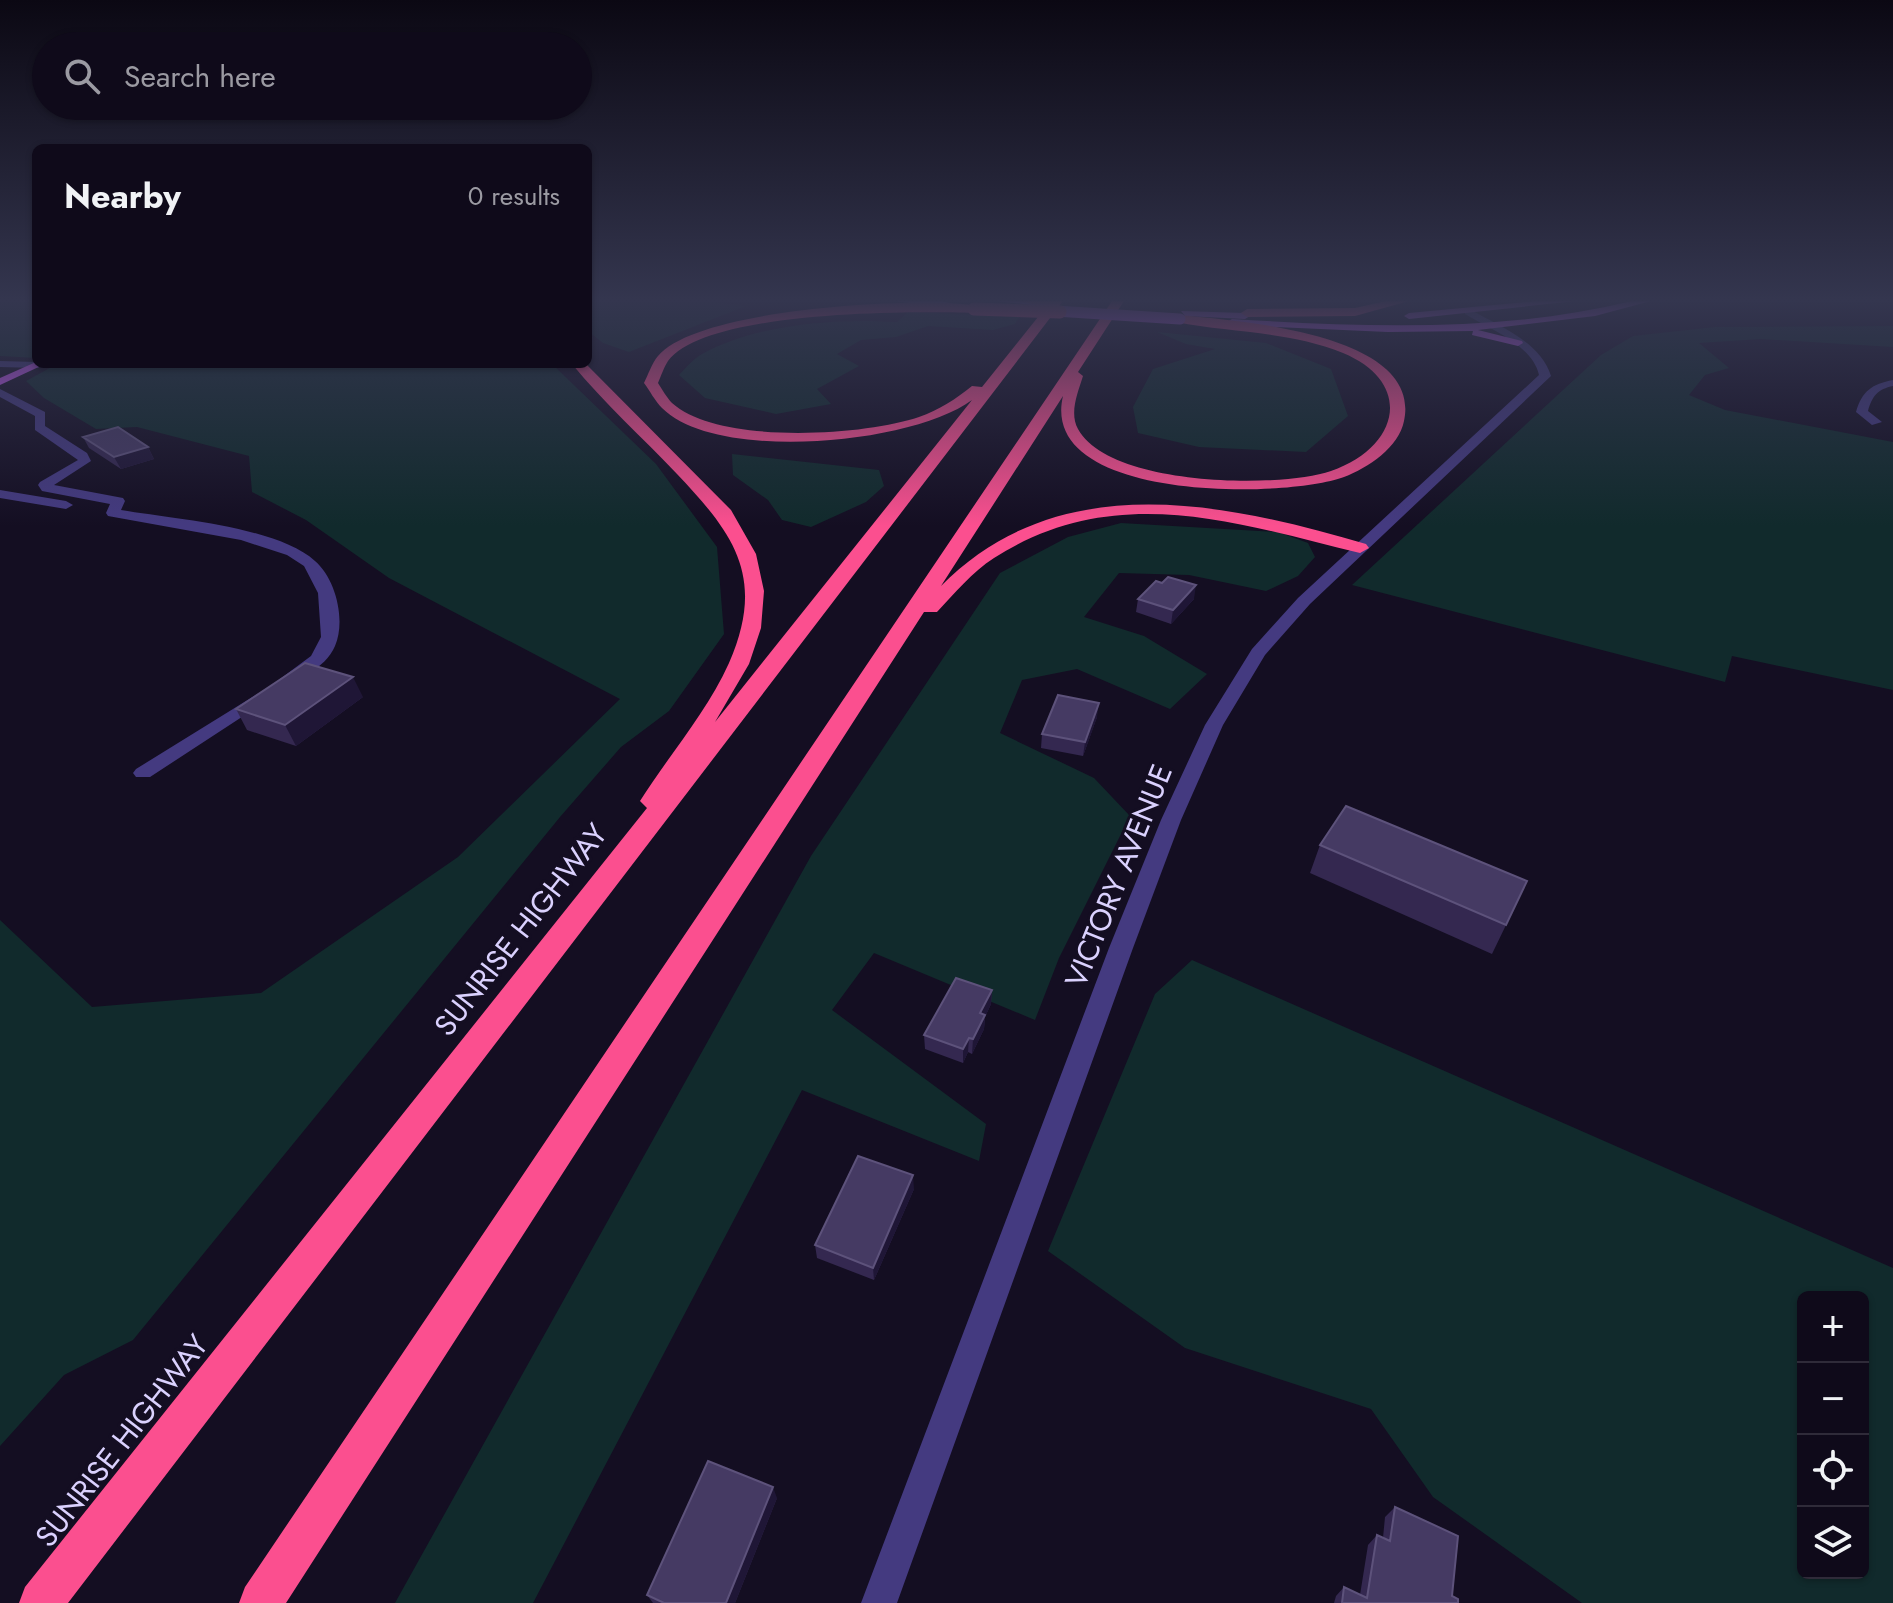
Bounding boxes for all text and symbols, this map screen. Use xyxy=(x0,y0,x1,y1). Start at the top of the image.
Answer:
search box xyxy=(32,32,592,120)
icon: search xyxy=(60,54,104,98)
text: Search here xyxy=(124,55,276,98)
text: Nearby xyxy=(64,172,181,221)
text: 0 results xyxy=(468,177,560,215)
street label: VICTORY AVENUE xyxy=(1054,758,1183,994)
street label: SUNRISE HIGHWAY xyxy=(424,814,617,1045)
map controls xyxy=(1797,1291,1869,1579)
button: + xyxy=(1797,1291,1869,1363)
street label: SUNRISE HIGHWAY xyxy=(25,1325,218,1556)
button: − xyxy=(1797,1363,1869,1435)
button: locate xyxy=(1797,1435,1869,1507)
button: layers xyxy=(1797,1507,1869,1579)

